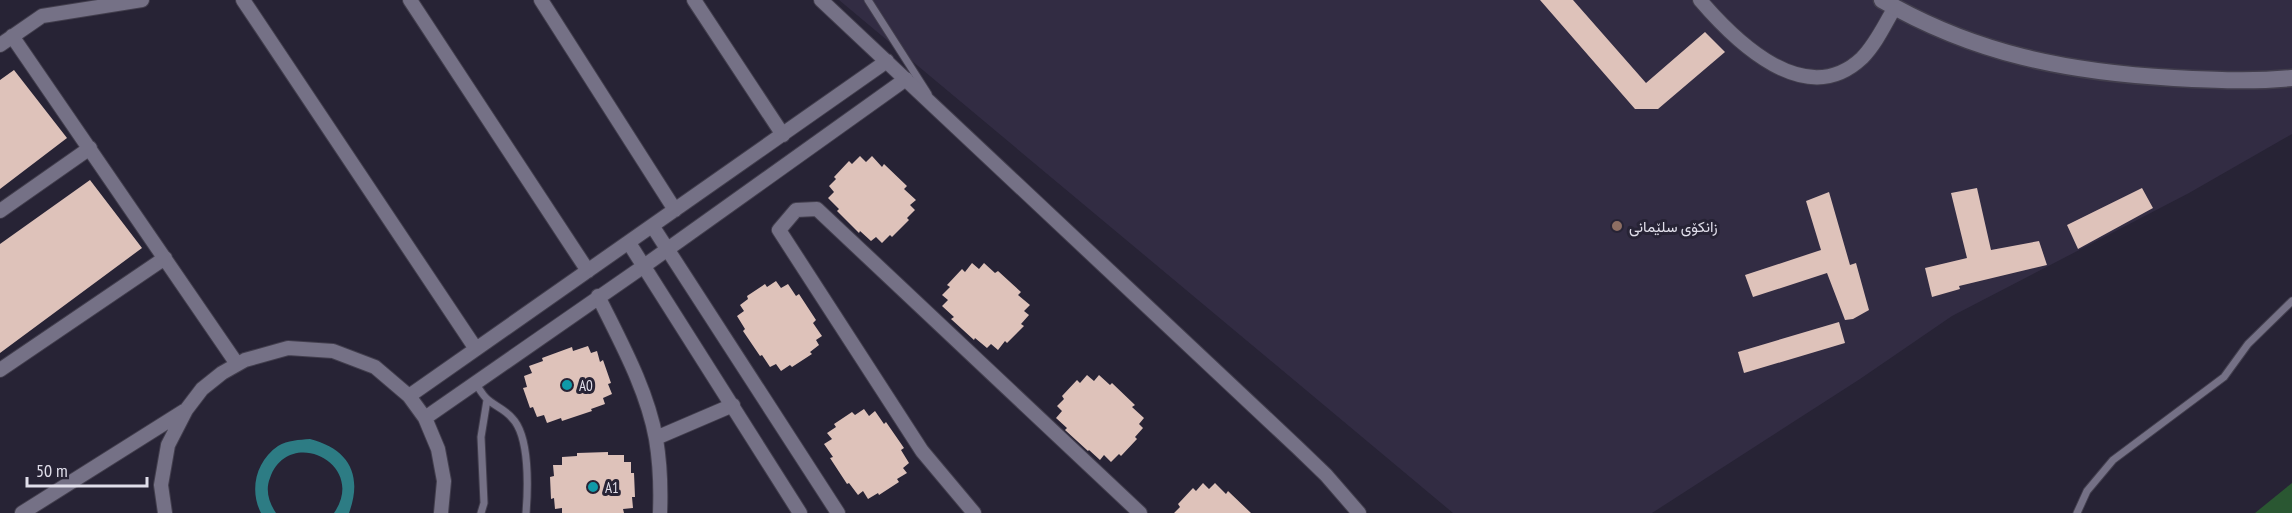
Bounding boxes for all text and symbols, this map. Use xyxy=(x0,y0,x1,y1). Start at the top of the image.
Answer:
place label: زانکۆی سلێمانی xyxy=(1629,217,1718,237)
marker: زانکۆی سلێمانی xyxy=(1610,219,1624,233)
place label: A0 xyxy=(579,376,593,395)
marker: A0 xyxy=(560,378,574,392)
scale bar xyxy=(27,450,147,488)
text: 50 m xyxy=(36,459,68,482)
place label: A1 xyxy=(605,478,619,497)
marker: A1 xyxy=(586,480,600,494)

